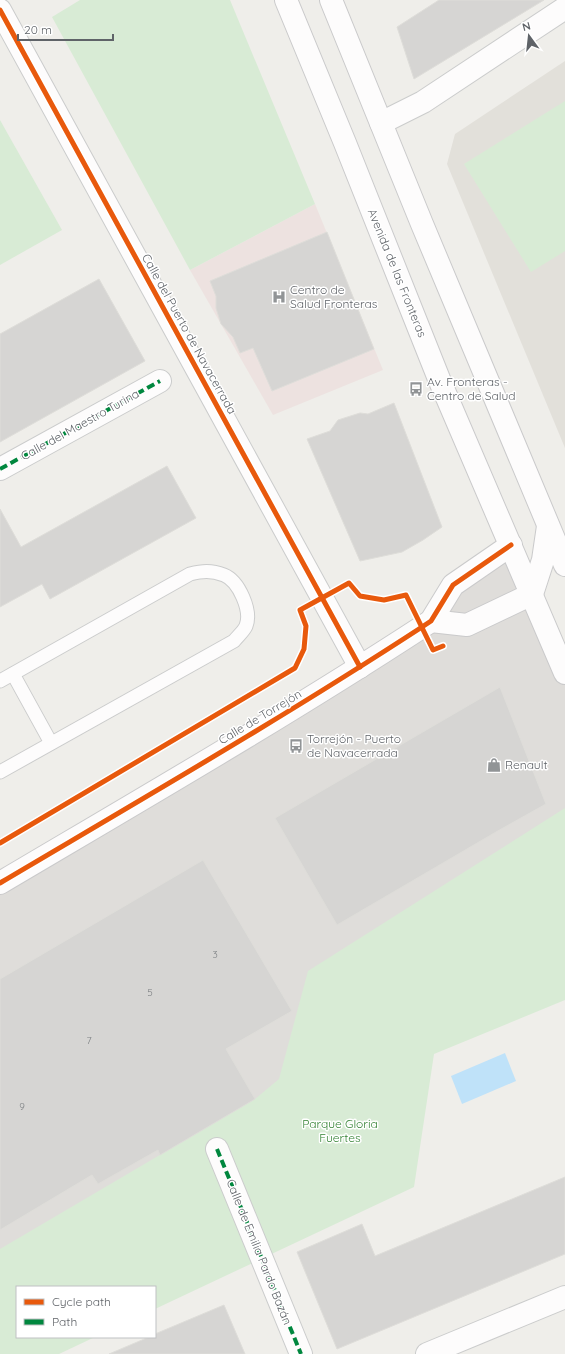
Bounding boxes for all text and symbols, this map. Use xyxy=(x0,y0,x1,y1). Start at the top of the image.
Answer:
scale bar xyxy=(18,16,113,42)
north arrow xyxy=(509,16,549,56)
text: N xyxy=(521,19,532,34)
text: 20 m xyxy=(24,22,52,37)
street label: Avenida de las Fronteras xyxy=(365,206,430,340)
street label: Calle del Puerto de Navacerrada xyxy=(139,251,240,417)
place label: Centro de Salud Fronteras xyxy=(290,282,378,311)
hospital icon: Centro de Salud Fronteras xyxy=(271,289,287,305)
place label: Av. Fronteras - Centro de Salud xyxy=(427,374,516,403)
bus stop icon: Av. Fronteras - Centro de Salud xyxy=(408,381,424,397)
street label: Calle del Maestro Turina xyxy=(18,386,142,463)
street label: Calle de Torrejón xyxy=(216,686,304,747)
place label: Torrejón - Puerto de Navacerrada xyxy=(307,731,401,760)
bus stop icon: Torrejón - Puerto de Navacerrada xyxy=(288,738,304,754)
shop icon: Renault xyxy=(486,757,502,773)
place label: Renault xyxy=(505,757,547,772)
house number: 3 xyxy=(212,948,218,961)
house number: 5 xyxy=(147,986,153,999)
house number: 7 xyxy=(86,1034,92,1047)
house number: 9 xyxy=(19,1100,25,1113)
park label: Parque Gloria Fuertes xyxy=(302,1116,378,1145)
street label: Calle de Emilia Pardo Bazán xyxy=(223,1177,296,1327)
legend xyxy=(16,1286,156,1338)
text: Cycle path xyxy=(52,1294,111,1309)
text: Path xyxy=(52,1314,77,1329)

